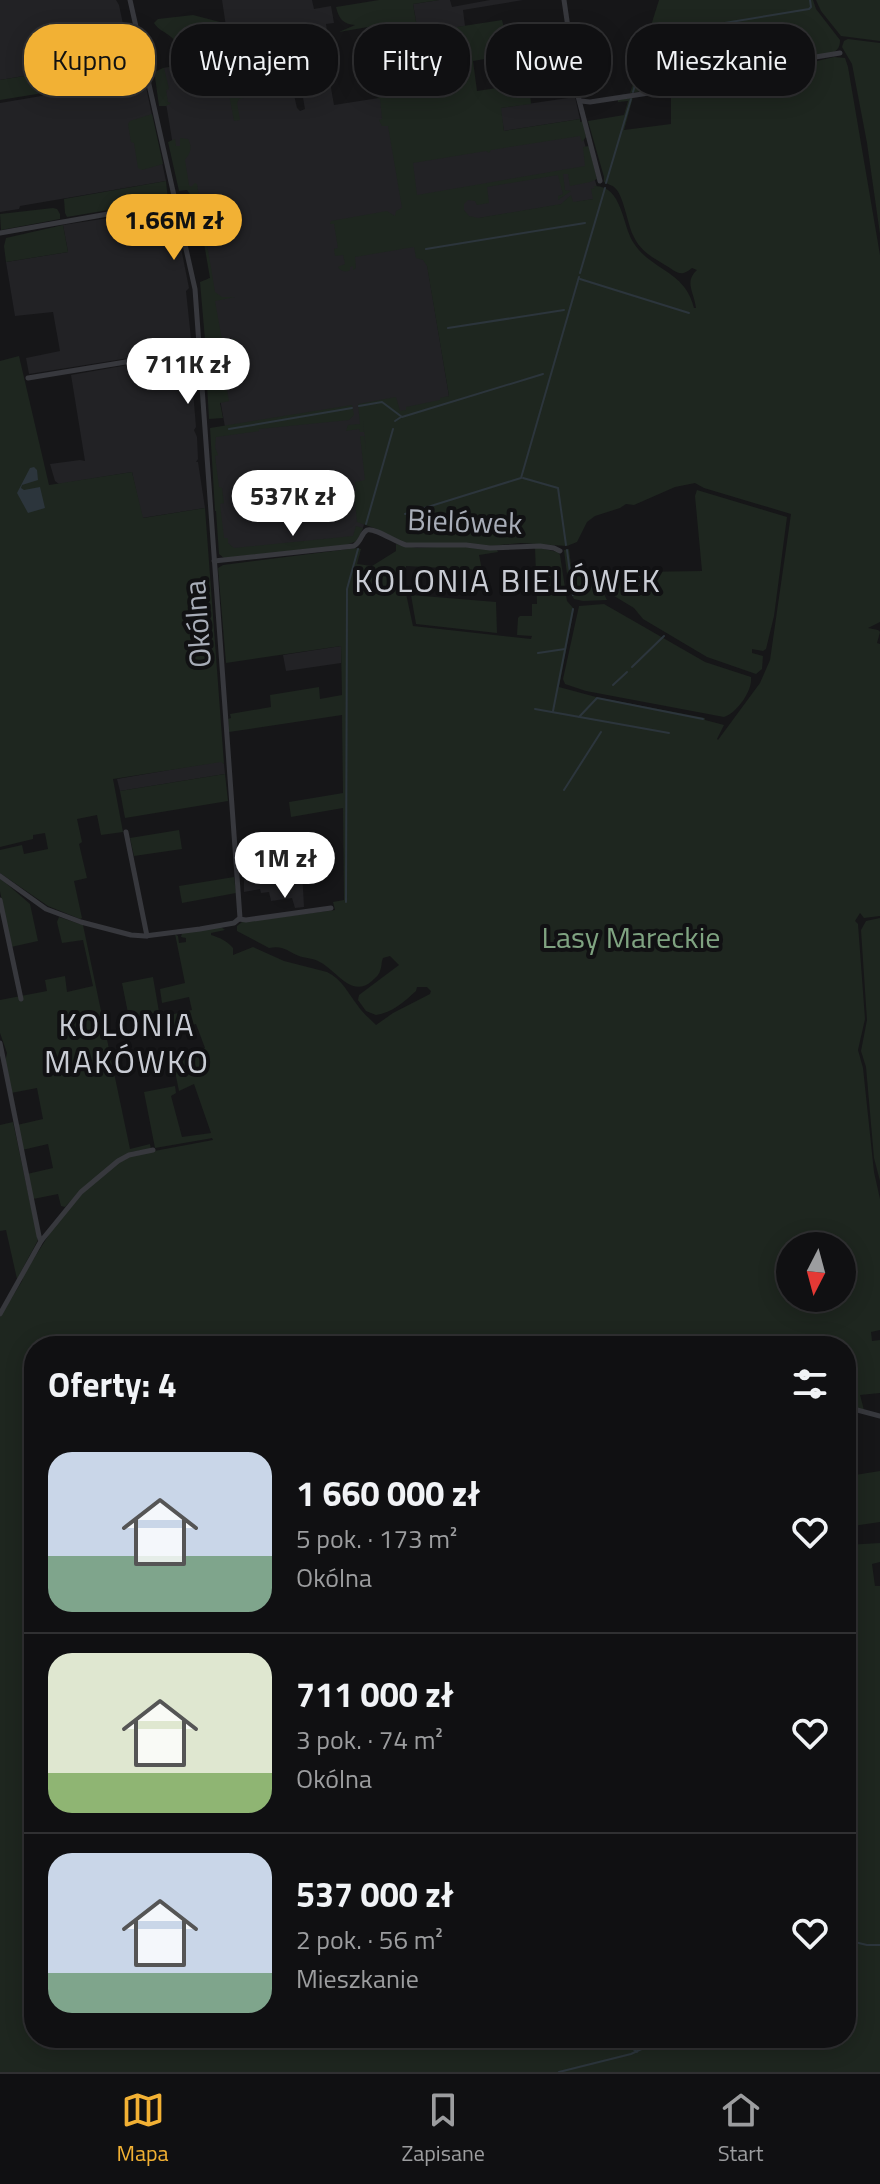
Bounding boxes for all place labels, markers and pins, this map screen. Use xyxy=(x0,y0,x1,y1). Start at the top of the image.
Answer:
pin: 1.66M zł xyxy=(91,194,257,262)
pin: 711K zł xyxy=(114,338,262,406)
pin: 537K zł xyxy=(219,470,367,538)
pin: 1M zł xyxy=(229,832,341,900)

